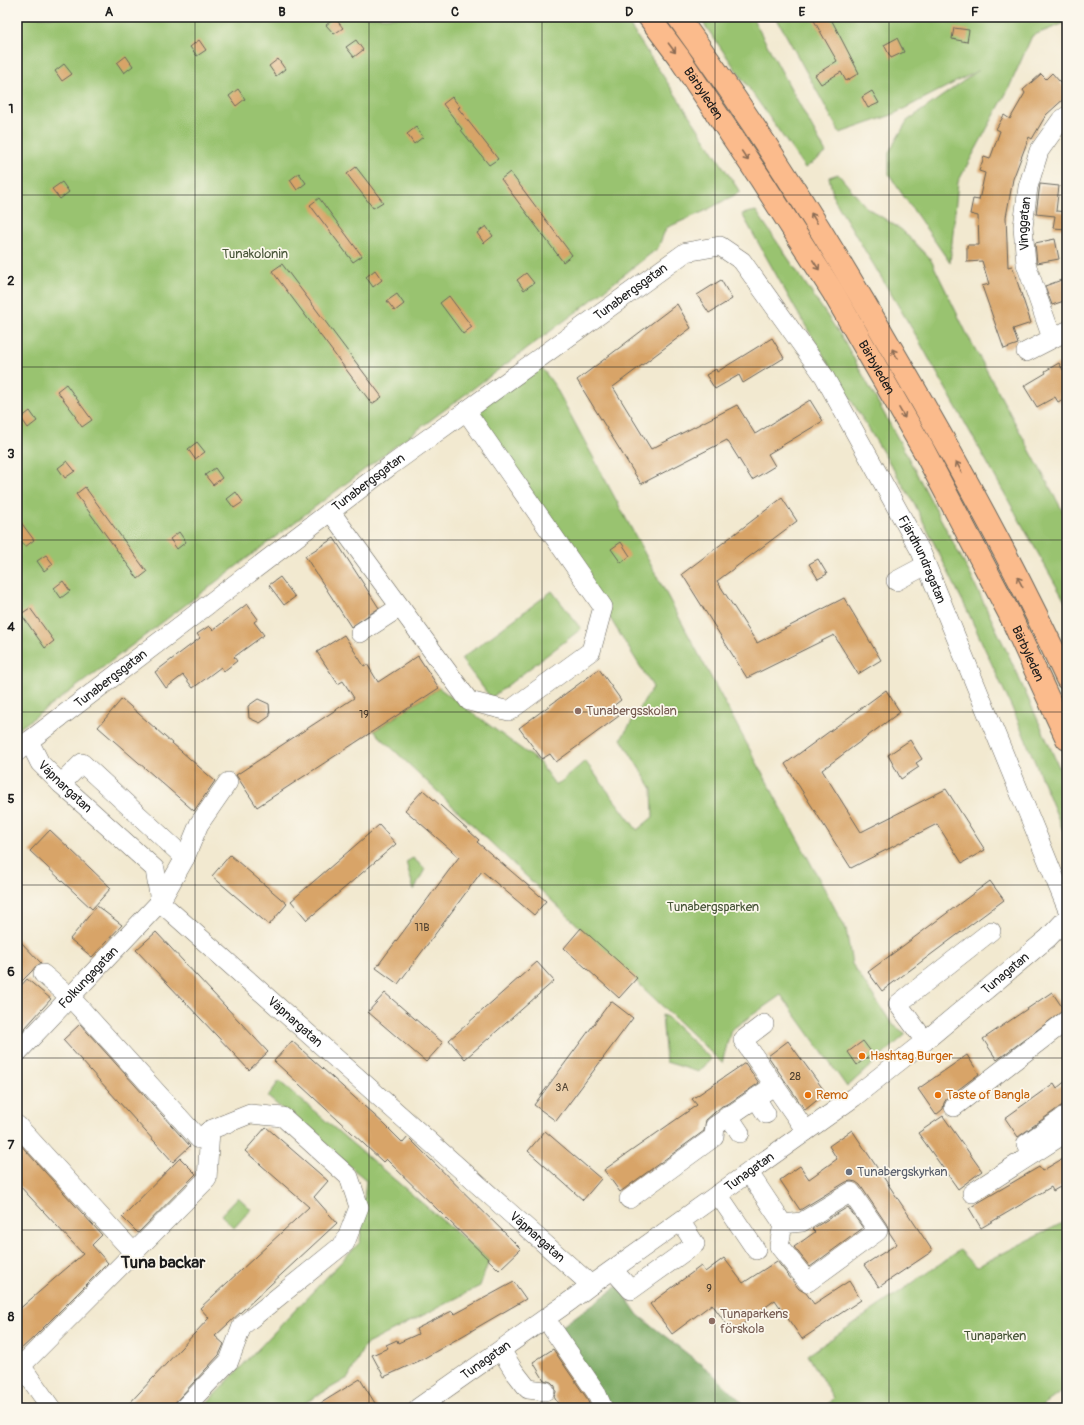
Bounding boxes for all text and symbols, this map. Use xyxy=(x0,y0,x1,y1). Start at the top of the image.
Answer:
text: A xyxy=(105,4,114,20)
text: B xyxy=(278,4,286,20)
text: C xyxy=(451,4,459,20)
text: D xyxy=(625,4,633,20)
text: E xyxy=(799,4,806,20)
text: F xyxy=(971,4,979,20)
one-way arrow xyxy=(668,43,676,54)
street label: Bärbyleden xyxy=(680,64,727,123)
text: 1 xyxy=(8,101,14,117)
one-way arrow xyxy=(741,150,749,161)
street label: Vinggatan xyxy=(1015,196,1035,251)
one-way arrow xyxy=(809,213,818,224)
park label: Tunakolonin xyxy=(222,246,288,262)
one-way arrow xyxy=(812,259,820,270)
street label: Tunabergsgatan xyxy=(591,260,671,324)
text: 2 xyxy=(7,273,15,289)
street label: Bärbyleden xyxy=(854,338,898,397)
one-way arrow xyxy=(890,348,898,360)
one-way arrow xyxy=(899,407,907,419)
text: 3 xyxy=(7,446,15,462)
street label: Tunabergsgatan xyxy=(329,450,408,515)
one-way arrow xyxy=(955,461,962,473)
street label: Fjärdhundragatan xyxy=(895,513,949,606)
one-way arrow xyxy=(1016,576,1023,588)
text: 4 xyxy=(7,619,15,635)
street label: Bärbyleden xyxy=(1008,623,1048,684)
street label: Tunabergsgatan xyxy=(71,646,150,712)
place label: Tunabergsskolan xyxy=(586,703,677,719)
marker: Tunabergsskolan xyxy=(573,706,583,716)
house number: 19 xyxy=(359,708,369,721)
street label: Väpnargatan xyxy=(34,757,95,816)
text: 5 xyxy=(7,791,15,807)
park label: Tunabergsparken xyxy=(667,899,759,915)
house number: 11B xyxy=(415,921,429,934)
street label: Folkungagatan xyxy=(55,943,122,1012)
street label: Tunagatan xyxy=(978,949,1033,998)
text: 6 xyxy=(7,964,15,980)
street label: Väpnargatan xyxy=(264,993,326,1051)
place label: Hashtag Burger xyxy=(870,1048,953,1064)
marker: Hashtag Burger xyxy=(857,1051,867,1061)
house number: 28 xyxy=(789,1070,801,1083)
house number: 3A xyxy=(555,1081,569,1094)
place label: Remo xyxy=(816,1087,848,1103)
place label: Taste of Bangla xyxy=(946,1087,1030,1103)
marker: Remo xyxy=(803,1090,813,1100)
marker: Taste of Bangla xyxy=(933,1090,943,1100)
text: 7 xyxy=(8,1137,15,1153)
street label: Tunagatan xyxy=(721,1149,777,1195)
place label: Tunabergskyrkan xyxy=(857,1164,948,1180)
marker: Tunabergskyrkan xyxy=(844,1167,854,1177)
street label: Väpnargatan xyxy=(506,1208,568,1266)
district label: Tuna backar xyxy=(120,1252,206,1273)
house number: 9 xyxy=(706,1282,712,1295)
place label: Tunaparkens förskola xyxy=(720,1306,788,1337)
text: 8 xyxy=(8,1309,15,1325)
marker: Tunaparkens förskola xyxy=(707,1316,717,1326)
park label: Tunaparken xyxy=(964,1328,1026,1344)
street label: Tunagatan xyxy=(458,1337,514,1383)

